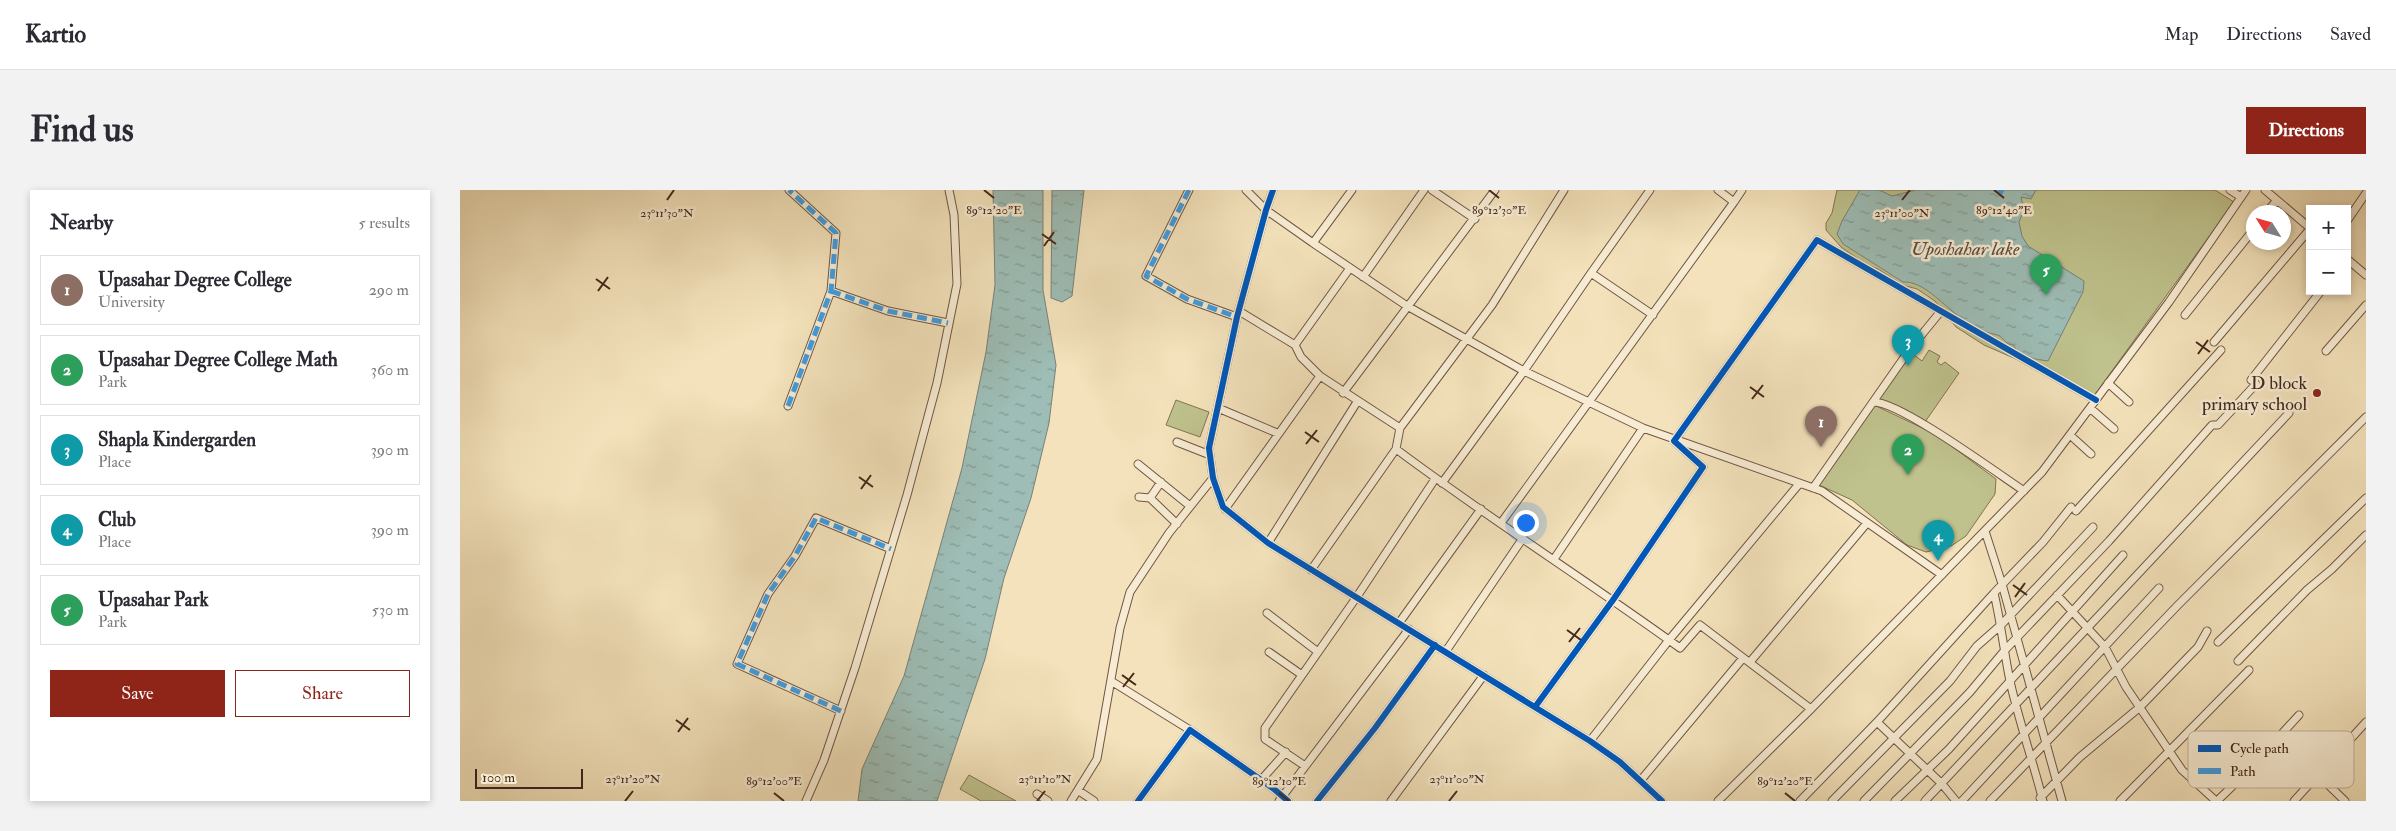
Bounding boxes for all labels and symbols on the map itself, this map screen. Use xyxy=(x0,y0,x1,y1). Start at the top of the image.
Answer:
text: 89°12'20"E xyxy=(966,203,1022,218)
text: 89°12'30"E xyxy=(1472,203,1526,218)
text: 89°12'40"E xyxy=(1976,203,2032,218)
north arrow xyxy=(2246,205,2291,250)
text: 23°11'30"N xyxy=(640,206,694,221)
text: 23°11'00"N xyxy=(1875,206,1930,221)
water label: Uposhahar lake xyxy=(1911,237,2020,261)
pin: 5 xyxy=(2030,254,2062,295)
pin: 3 xyxy=(1892,325,1924,366)
place label: D block primary school xyxy=(2201,372,2307,416)
marker: D block primary school xyxy=(2311,387,2323,399)
pin: 1 xyxy=(1805,406,1837,447)
pin: 2 xyxy=(1892,434,1924,475)
your location xyxy=(1513,510,1539,536)
pin: 4 xyxy=(1922,520,1954,561)
legend xyxy=(2188,731,2354,788)
text: Cycle path xyxy=(2230,740,2290,758)
text: Path xyxy=(2230,763,2256,780)
scale bar xyxy=(475,766,582,789)
text: 23°11'20"N xyxy=(606,772,661,787)
text: 23°11'10"N xyxy=(1019,772,1072,787)
text: 23°11'00"N xyxy=(1430,772,1485,787)
text: 89°12'00"E xyxy=(746,774,802,789)
text: 89°12'10"E xyxy=(1252,774,1306,789)
text: 89°12'20"E xyxy=(1757,774,1813,789)

